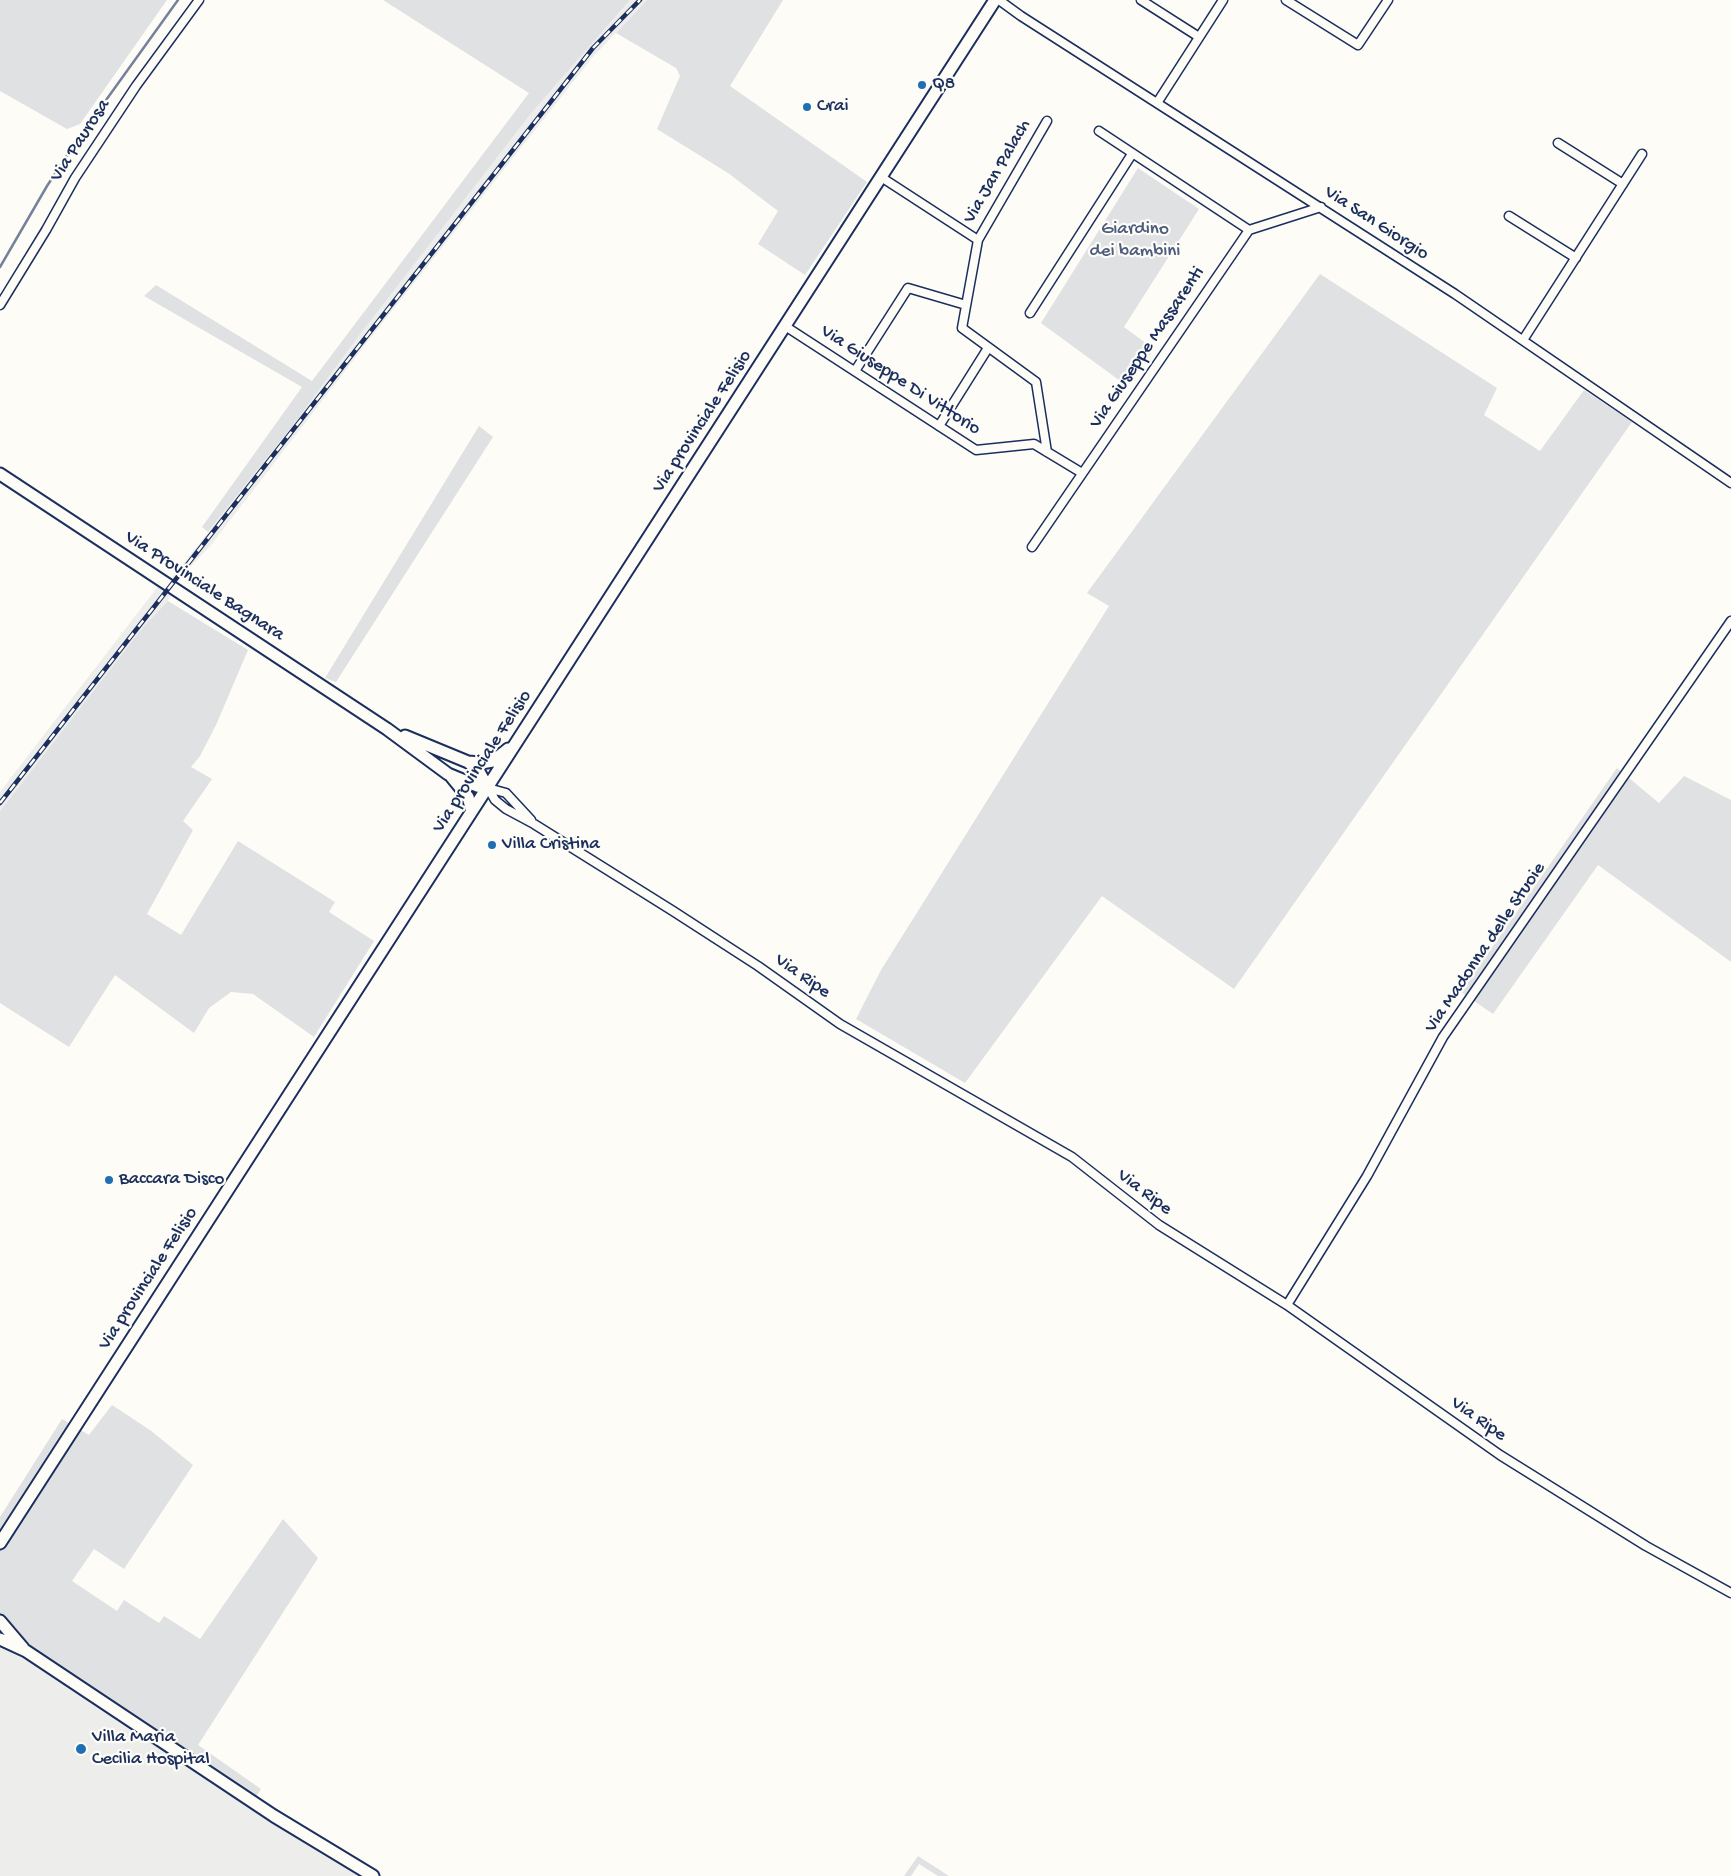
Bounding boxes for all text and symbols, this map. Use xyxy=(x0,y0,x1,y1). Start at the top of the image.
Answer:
place label: Q8 xyxy=(932,74,955,96)
marker: Q8 xyxy=(916,79,928,91)
street label: Via Paurosa xyxy=(46,95,116,187)
place label: Crai xyxy=(817,96,849,118)
marker: Crai xyxy=(801,101,813,113)
street label: Via Jan Palach xyxy=(959,116,1037,228)
street label: Via San Giorgio xyxy=(1319,182,1433,266)
park label: Giardino dei bambini xyxy=(1090,219,1180,263)
street label: Via Giuseppe Massarenti xyxy=(1085,263,1211,433)
street label: Via Giuseppe Di Vittorio xyxy=(816,321,984,441)
street label: Via provinciale Felisio xyxy=(648,346,758,498)
street label: Via Provinciale Bagnara xyxy=(120,527,288,647)
street label: Via provinciale Felisio xyxy=(428,686,538,838)
place label: Villa Cristina xyxy=(502,834,600,856)
marker: Villa Cristina xyxy=(486,839,498,851)
street label: Via Madonna delle Stuoie xyxy=(1421,859,1551,1037)
street label: Via Ripe xyxy=(770,950,834,1004)
street label: Via Ripe xyxy=(1112,1165,1176,1221)
place label: Baccara Disco xyxy=(119,1169,224,1191)
marker: Baccara Disco xyxy=(103,1174,115,1186)
street label: Via provinciale Felisio xyxy=(94,1203,204,1355)
street label: Via Ripe xyxy=(1446,1393,1510,1447)
place label: Villa Maria Cecilia Hospital xyxy=(92,1727,210,1771)
marker: Villa Maria Cecilia Hospital xyxy=(74,1742,88,1756)

